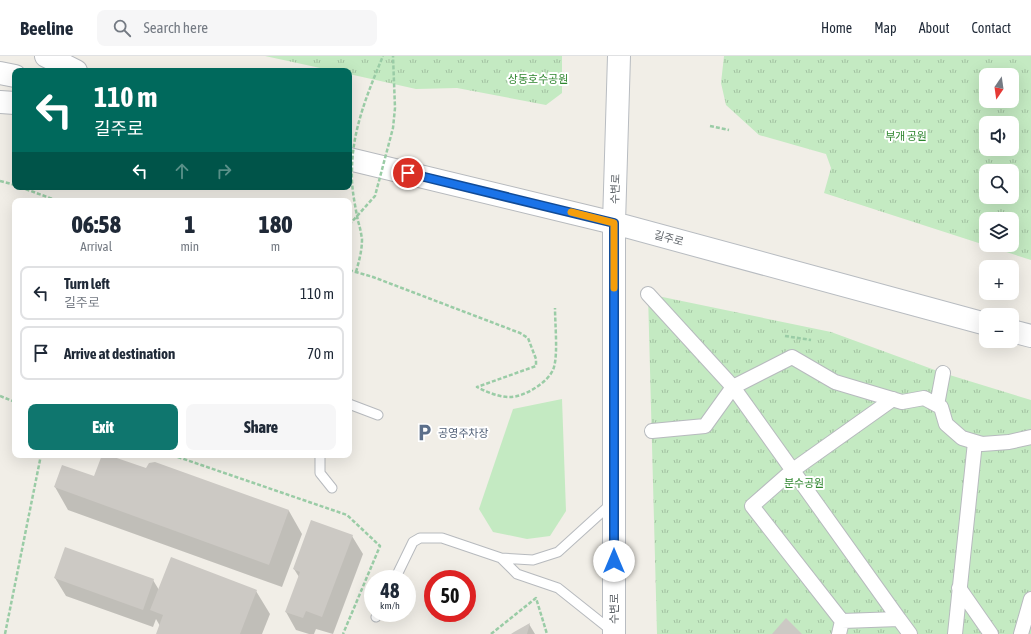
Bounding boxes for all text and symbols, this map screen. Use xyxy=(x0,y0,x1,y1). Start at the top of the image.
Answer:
search box xyxy=(97,10,377,46)
text: Beeline xyxy=(20,17,73,39)
icon: search xyxy=(111,17,133,39)
text: Search here xyxy=(143,19,208,36)
text: Home xyxy=(821,20,852,36)
text: Map xyxy=(874,20,897,36)
text: About xyxy=(919,20,950,36)
text: Contact xyxy=(972,20,1011,36)
north arrow xyxy=(979,68,1019,108)
map controls xyxy=(979,68,1019,348)
park label: 상동호수공원 xyxy=(508,73,568,85)
text: 110 m xyxy=(94,81,157,113)
icon: left xyxy=(28,84,80,136)
button: sound xyxy=(979,116,1019,156)
text: 길주로 xyxy=(94,118,144,139)
park label: 부개 공원 xyxy=(885,130,927,142)
pin xyxy=(391,156,425,190)
icon: left xyxy=(129,160,151,182)
icon: ahead xyxy=(171,160,193,182)
icon: right xyxy=(213,160,235,182)
icon: arrive xyxy=(397,162,419,184)
button: search xyxy=(979,164,1019,204)
street label: 수변로 xyxy=(608,174,622,204)
text: 06:58 xyxy=(72,211,121,238)
text: 1 xyxy=(184,211,195,238)
text: 180 xyxy=(259,211,292,238)
button: layers xyxy=(979,212,1019,252)
street label: 길주로 xyxy=(653,228,685,248)
text: Arrival xyxy=(80,239,112,254)
text: min xyxy=(180,239,199,254)
text: m xyxy=(271,239,280,254)
button: + xyxy=(979,260,1019,300)
text: Turn left xyxy=(64,275,110,292)
icon: left xyxy=(30,282,52,304)
text: 110 m xyxy=(300,285,334,302)
text: 길주로 xyxy=(64,295,100,310)
button: − xyxy=(979,308,1019,348)
icon: arrive xyxy=(30,342,52,364)
text: Arrive at destination xyxy=(64,345,175,362)
text: 70 m xyxy=(307,345,334,362)
button: Exit xyxy=(28,404,178,450)
button: Share xyxy=(186,404,336,450)
parking icon: 공영주차장 xyxy=(415,423,435,443)
place label: 공영주차장 xyxy=(438,427,489,439)
park label: 분수공원 xyxy=(784,477,824,489)
position arrow xyxy=(593,540,635,582)
speed limit sign: 50 xyxy=(424,570,476,622)
text: 48 xyxy=(381,579,399,602)
street label: 수변로 xyxy=(608,594,620,624)
text: km/h xyxy=(380,600,400,611)

